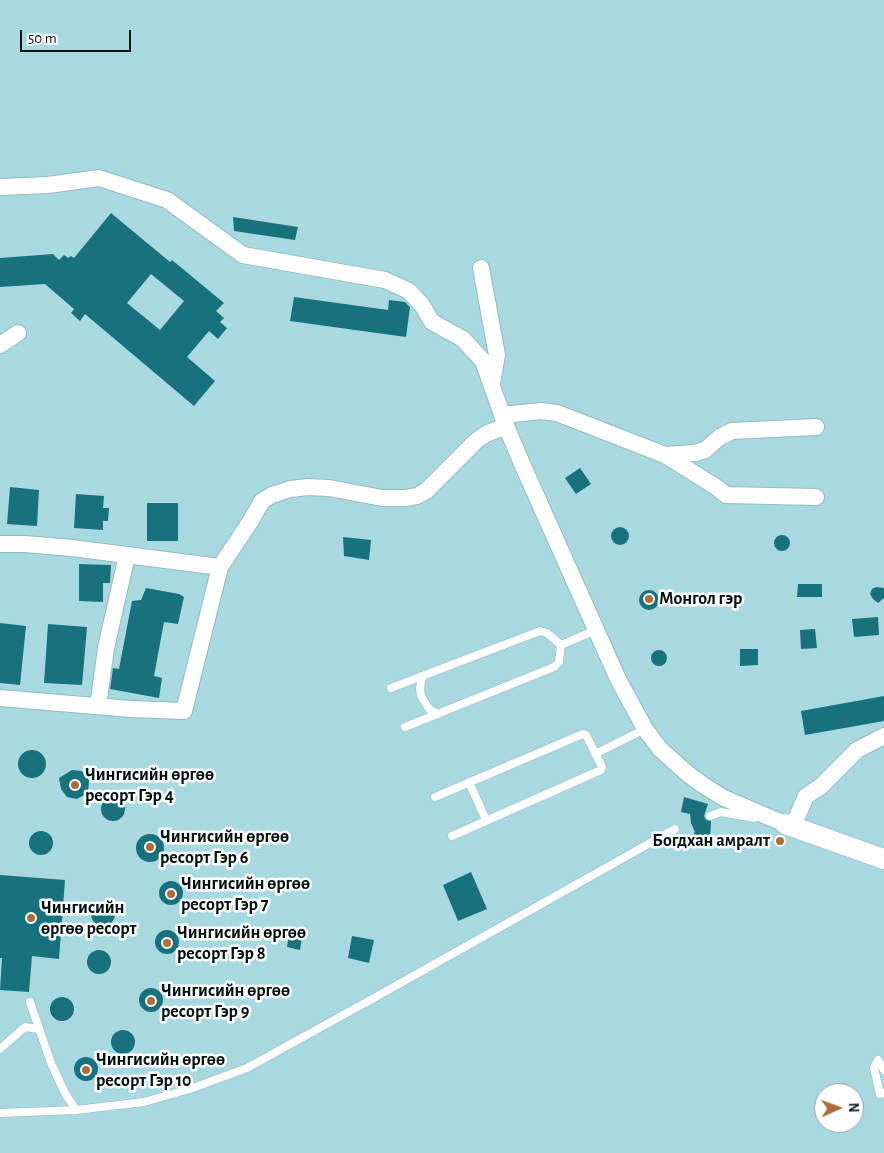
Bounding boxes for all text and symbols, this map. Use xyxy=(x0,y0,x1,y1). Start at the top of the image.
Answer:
scale bar xyxy=(22,20,134,52)
text: 50 m xyxy=(28,31,57,46)
place label: Монгол гэр xyxy=(659,588,742,610)
marker: Монгол гэр xyxy=(643,593,655,605)
place label: Чингисийн өргөө ресорт Гэр 4 xyxy=(85,764,214,806)
marker: Чингисийн өргөө ресорт Гэр 4 xyxy=(69,779,81,791)
place label: Чингисийн өргөө ресорт Гэр 6 xyxy=(160,826,289,869)
place label: Богдхан амралт xyxy=(652,830,770,852)
marker: Богдхан амралт xyxy=(774,835,786,847)
marker: Чингисийн өргөө ресорт Гэр 6 xyxy=(144,841,156,853)
place label: Чингисийн өргөө ресорт Гэр 7 xyxy=(181,873,310,916)
marker: Чингисийн өргөө ресорт Гэр 7 xyxy=(165,888,177,900)
place label: Чингисийн өргөө ресорт xyxy=(41,897,137,940)
marker: Чингисийн өргөө ресорт xyxy=(25,912,37,924)
place label: Чингисийн өргөө ресорт Гэр 8 xyxy=(177,922,306,964)
marker: Чингисийн өргөө ресорт Гэр 8 xyxy=(161,937,173,949)
place label: Чингисийн өргөө ресорт Гэр 9 xyxy=(161,980,290,1022)
marker: Чингисийн өргөө ресорт Гэр 9 xyxy=(145,995,157,1007)
place label: Чингисийн өргөө ресорт Гэр 10 xyxy=(96,1049,225,1092)
marker: Чингисийн өргөө ресорт Гэр 10 xyxy=(80,1064,92,1076)
north arrow xyxy=(814,1083,864,1133)
text: N xyxy=(846,1102,860,1113)

